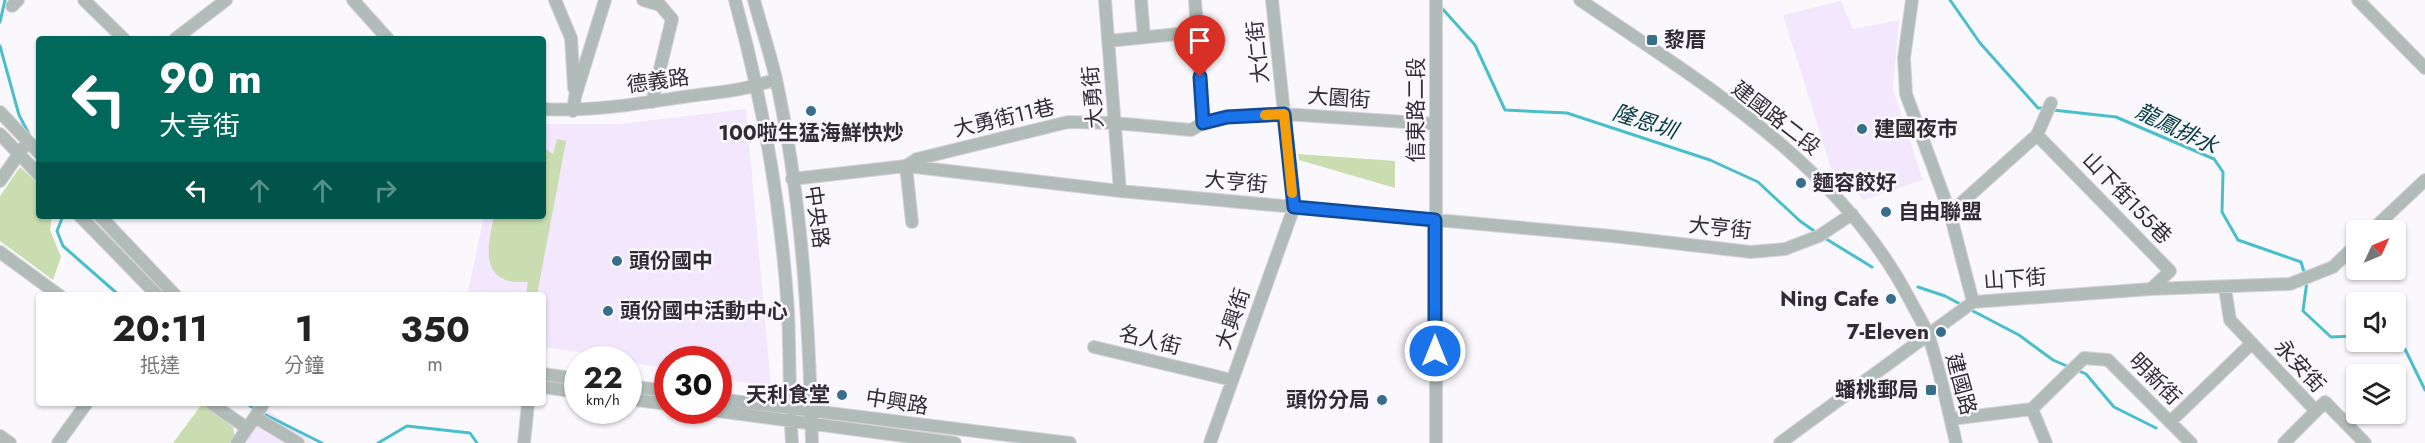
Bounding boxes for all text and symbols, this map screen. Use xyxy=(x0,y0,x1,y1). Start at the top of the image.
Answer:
pin xyxy=(1174,15,1225,77)
street label: 大仁街 xyxy=(1240,19,1276,85)
icon: arrive xyxy=(1183,24,1216,57)
place label: 黎厝 xyxy=(1664,25,1706,55)
marker: 黎厝 xyxy=(1645,33,1659,47)
text: 90 m xyxy=(159,48,262,109)
street label: 信東路二段 xyxy=(1401,58,1431,163)
icon: left xyxy=(60,60,138,138)
street label: 德義路 xyxy=(625,62,691,100)
street label: 大勇街 xyxy=(1075,64,1111,130)
street label: 建國路二段 xyxy=(1725,74,1827,162)
street label: 大園街 xyxy=(1307,81,1371,115)
street label: 大勇街11巷 xyxy=(950,92,1058,144)
water label: 龍鳳排水 xyxy=(2130,94,2224,162)
water label: 隆恩圳 xyxy=(1609,96,1684,147)
marker: 100啦生猛海鮮快炒 xyxy=(804,104,818,118)
text: 大亨街 xyxy=(159,106,240,145)
place label: 建國夜市 xyxy=(1874,114,1958,144)
place label: 100啦生猛海鮮快炒 xyxy=(718,118,904,148)
marker: 建國夜市 xyxy=(1855,122,1869,136)
street label: 山下街155巷 xyxy=(2076,145,2178,251)
street label: 大亨街 xyxy=(1203,164,1269,200)
place label: 麵容餃好 xyxy=(1813,168,1897,198)
icon: left xyxy=(180,174,213,207)
icon: ahead xyxy=(243,174,276,207)
icon: ahead xyxy=(306,174,339,207)
icon: right xyxy=(369,174,402,207)
marker: 麵容餃好 xyxy=(1794,176,1808,190)
street label: 中央路 xyxy=(798,184,836,250)
place label: 自由聯盟 xyxy=(1898,197,1982,227)
marker: 自由聯盟 xyxy=(1879,205,1893,219)
street label: 大亨街 xyxy=(1687,210,1753,246)
north arrow xyxy=(2346,220,2406,280)
map controls xyxy=(2346,220,2406,424)
place label: 頭份國中 xyxy=(629,246,713,276)
marker: 頭份國中 xyxy=(610,254,624,268)
street label: 山下街 xyxy=(1983,262,2047,296)
street label: 大興街 xyxy=(1209,284,1257,354)
place label: Ning Cafe xyxy=(1780,284,1879,314)
marker: Ning Cafe xyxy=(1884,292,1898,306)
button: sound xyxy=(2346,292,2406,352)
place label: 頭份國中活動中心 xyxy=(620,296,788,326)
text: 20:11 xyxy=(112,302,208,354)
text: 1 xyxy=(295,302,313,354)
text: 350 xyxy=(400,303,470,355)
marker: 頭份國中活動中心 xyxy=(601,304,615,318)
place label: 7-Eleven xyxy=(1847,317,1929,347)
street label: 名人街 xyxy=(1116,318,1184,362)
position arrow xyxy=(1403,319,1467,383)
marker: 7-Eleven xyxy=(1934,325,1948,339)
street label: 永安街 xyxy=(2268,333,2332,399)
speed limit sign: 30 xyxy=(654,346,732,424)
street label: 明新街 xyxy=(2122,346,2188,412)
text: m xyxy=(427,350,443,379)
street label: 建國路 xyxy=(1938,350,1984,418)
text: 抵達 xyxy=(140,351,180,380)
text: 分鐘 xyxy=(284,351,324,380)
text: 22 xyxy=(583,356,623,399)
button: layers xyxy=(2346,364,2406,424)
place label: 蟠桃郵局 xyxy=(1835,375,1919,405)
place label: 天利食堂 xyxy=(746,380,830,410)
street label: 中興路 xyxy=(864,382,930,422)
marker: 蟠桃郵局 xyxy=(1924,383,1938,397)
place label: 頭份分局 xyxy=(1286,385,1370,415)
marker: 天利食堂 xyxy=(835,388,849,402)
text: km/h xyxy=(586,389,620,411)
marker: 頭份分局 xyxy=(1375,393,1389,407)

